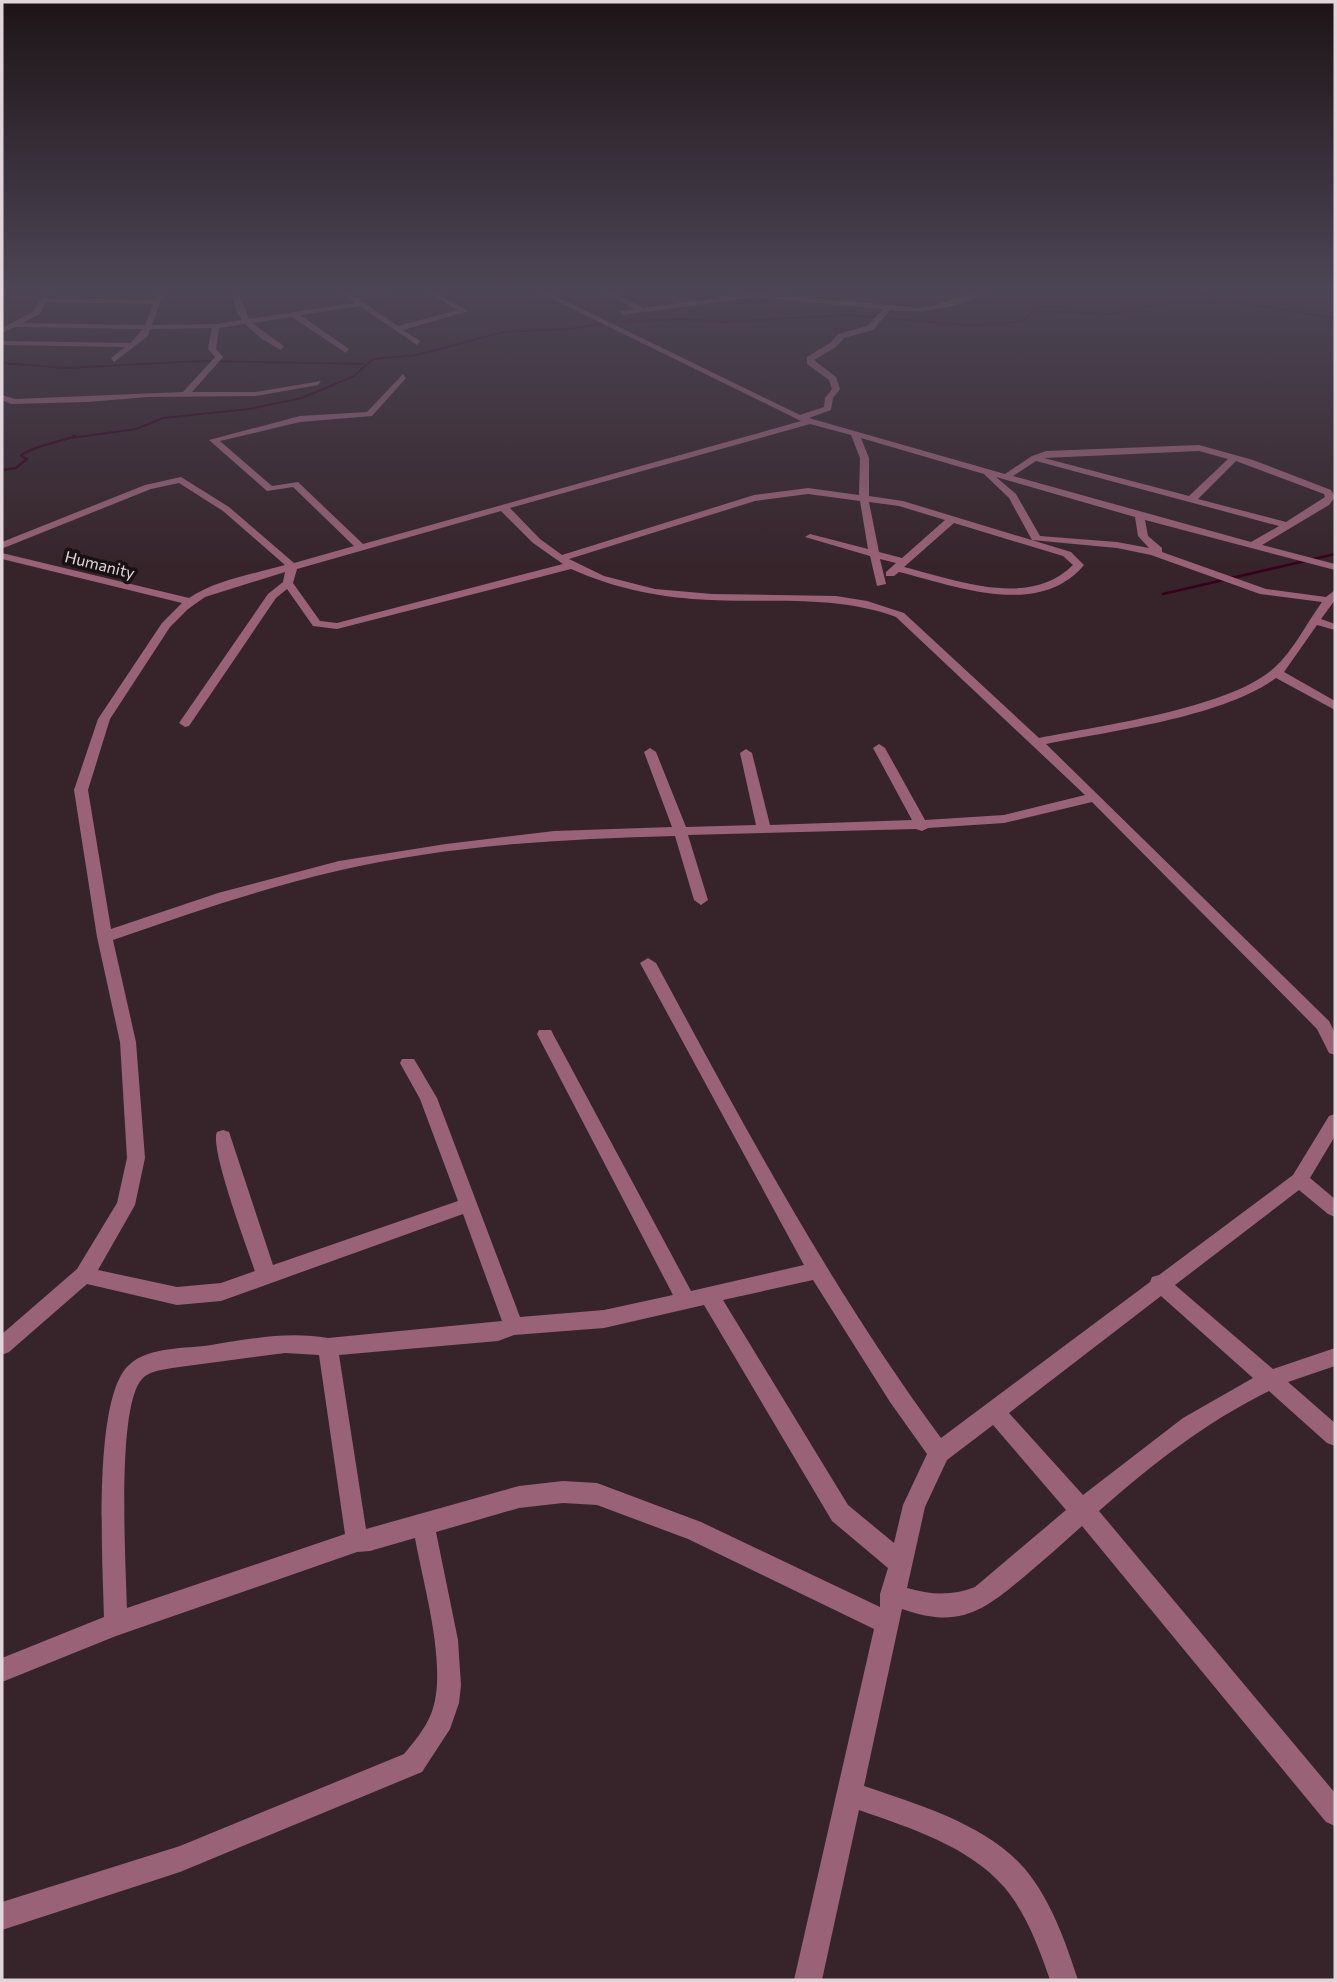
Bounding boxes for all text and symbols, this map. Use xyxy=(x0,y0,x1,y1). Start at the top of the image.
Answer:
street label: Humanity xyxy=(63,546,137,582)

